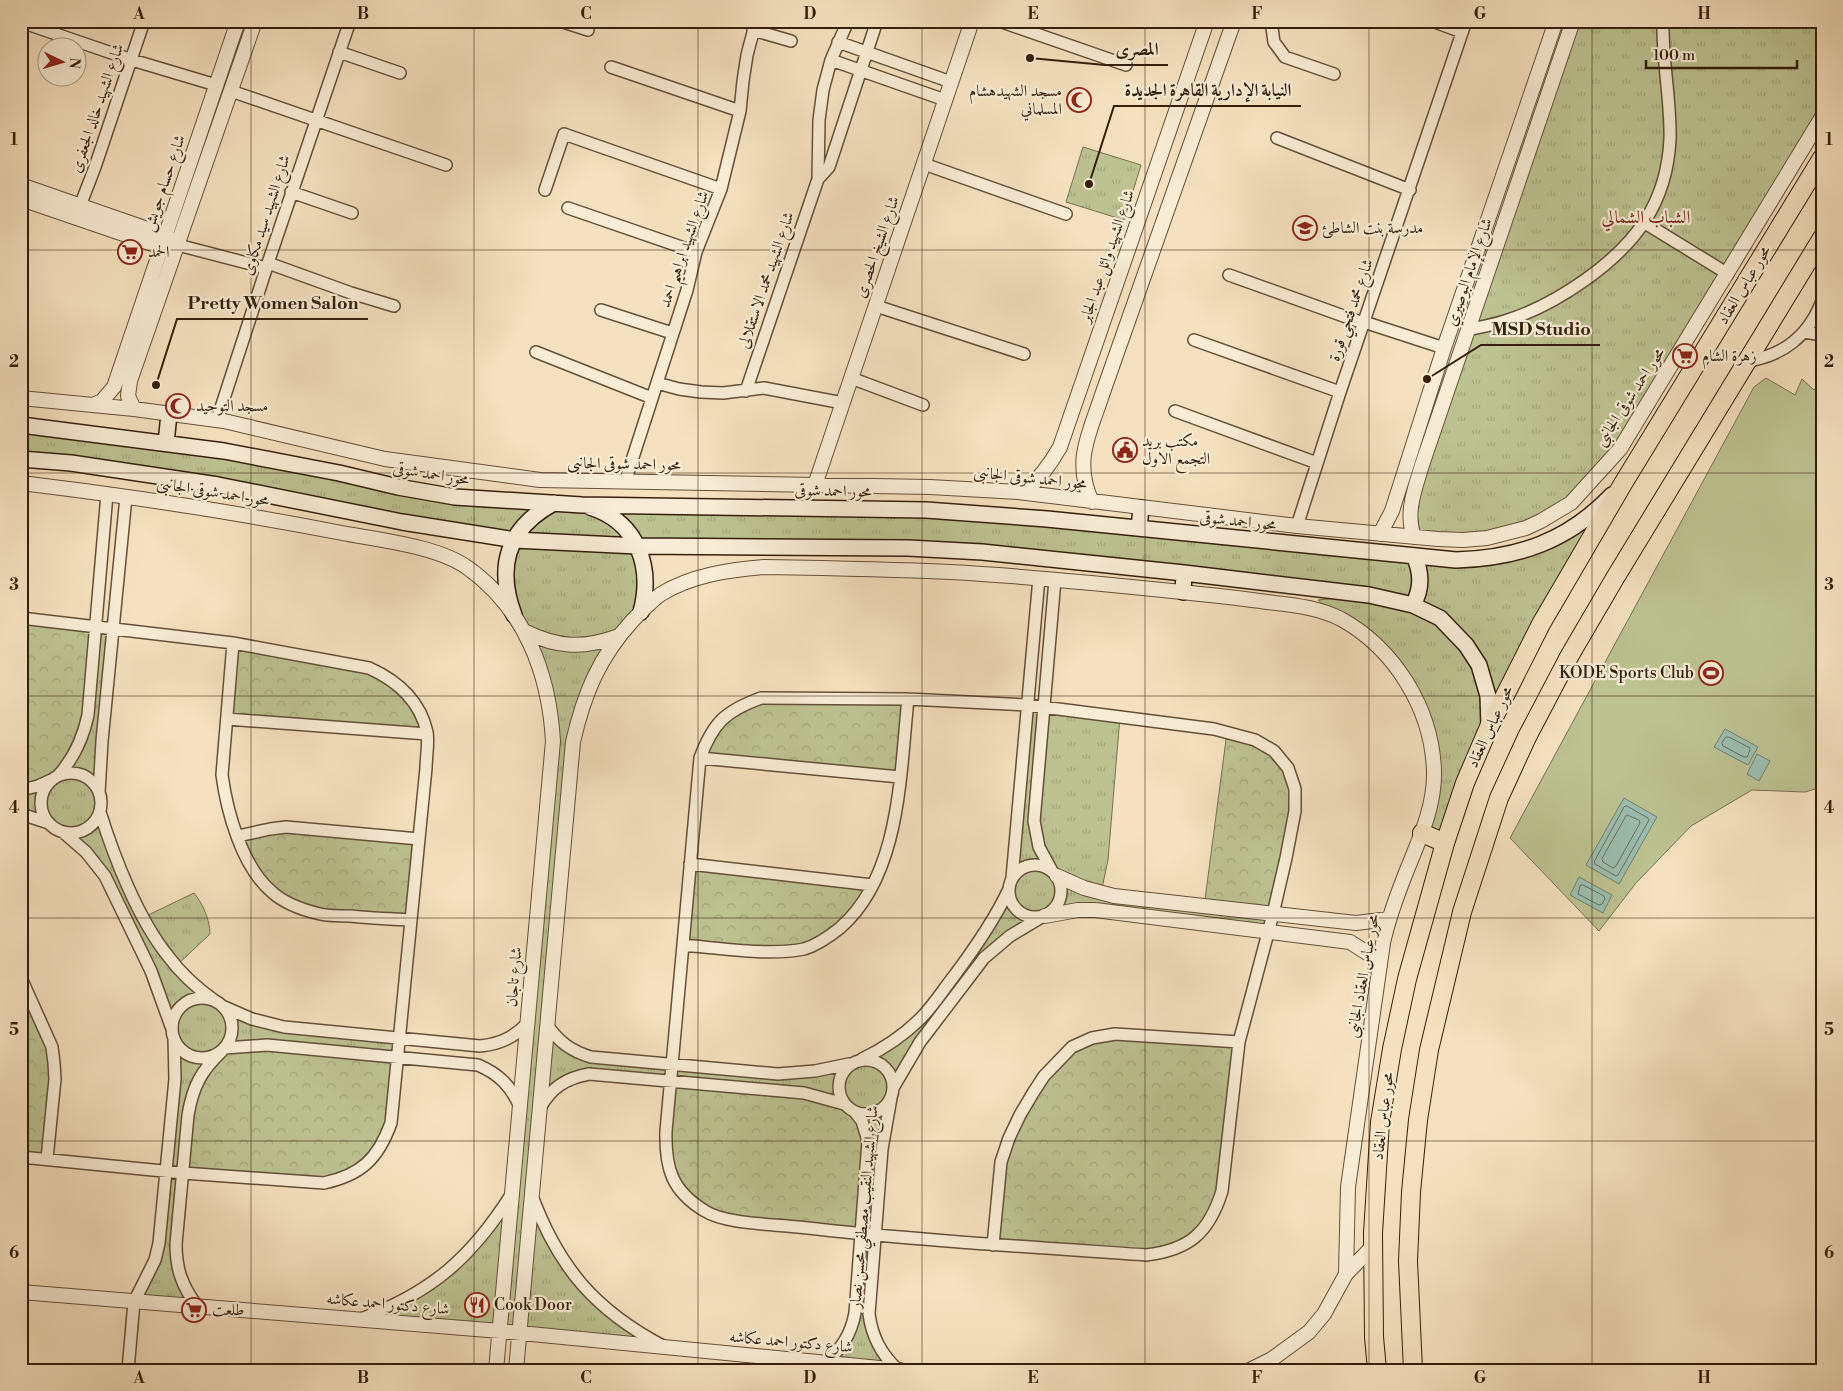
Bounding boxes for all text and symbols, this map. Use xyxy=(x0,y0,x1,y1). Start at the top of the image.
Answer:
text: A xyxy=(132,4,145,24)
text: B xyxy=(357,4,369,24)
text: C xyxy=(580,4,592,24)
text: D xyxy=(804,4,817,24)
text: E xyxy=(1027,4,1039,24)
text: F xyxy=(1251,4,1263,24)
text: G xyxy=(1474,4,1487,24)
text: H xyxy=(1697,4,1711,24)
callout: المصرى xyxy=(1105,32,1168,65)
north arrow xyxy=(38,38,88,88)
text: المصرى xyxy=(1115,38,1159,61)
scale bar xyxy=(1646,38,1797,70)
street label: شارع الشهيد خالد الجعفرى xyxy=(65,41,131,176)
text: 100 m xyxy=(1653,46,1695,65)
text: N xyxy=(65,57,83,69)
callout: النيابة الإدارية القاهرة الجديدة xyxy=(1114,73,1301,106)
text: النيابة الإدارية القاهرة الجديدة xyxy=(1125,79,1292,103)
place label: مسجد الشهيدهشام المسلماني xyxy=(969,81,1062,121)
mosque icon: مسجد الشهيدهشام المسلماني xyxy=(1066,87,1092,113)
text: 1 xyxy=(10,130,18,150)
text: 1 xyxy=(1825,130,1833,150)
street label: شارع حسام جويش xyxy=(138,132,194,235)
street label: شارع الشهيد سيد مكاوى xyxy=(237,152,298,279)
street label: شارع الشهيد وائل عبد الجابر xyxy=(1074,187,1142,328)
street label: شارع الشهيد ابراهيم احمد xyxy=(655,188,719,312)
street label: شارع الشيخ الحصرى xyxy=(850,193,908,302)
district label: الشباب الشمالي xyxy=(1602,206,1691,232)
street label: شارع الشهيد محمد الاستقلالى xyxy=(733,209,802,352)
school or university icon: مدرسة بنت الشاطئ xyxy=(1292,215,1318,241)
street label: شارع الإمام البوصيري xyxy=(1441,215,1501,330)
place label: مدرسة بنت الشاطئ xyxy=(1322,218,1423,239)
supermarket icon: الحمد xyxy=(117,239,143,265)
place label: الحمد xyxy=(148,242,169,262)
street label: محور عباس العقاد xyxy=(1713,242,1775,328)
street label: شارع محمد فتحي قورة xyxy=(1324,256,1383,366)
callout: Pretty Women Salon xyxy=(177,286,368,319)
text: Pretty Women Salon xyxy=(187,292,359,315)
callout: MSD Studio xyxy=(1481,312,1600,345)
text: MSD Studio xyxy=(1491,318,1591,341)
supermarket icon: زهرة الشام xyxy=(1672,343,1698,369)
street label: محور احمد شوقى الجانبى xyxy=(1591,344,1671,451)
place label: زهرة الشام xyxy=(1702,346,1757,370)
text: 2 xyxy=(9,352,19,372)
text: 2 xyxy=(1824,352,1834,372)
mosque icon: مسجد التوحيد xyxy=(165,393,191,419)
place label: مسجد التوحيد xyxy=(196,396,268,416)
place label: مكتب بريد التجمع الاول xyxy=(1142,431,1210,474)
public building icon: مكتب بريد التجمع الاول xyxy=(1112,437,1138,463)
street label: محور احمد شوقى الجانبى xyxy=(567,453,681,477)
street label: محور احمد شوقى xyxy=(391,458,471,490)
street label: محور احمد شوقى الجانبى xyxy=(972,462,1088,496)
street label: محور احمد شوقى الجانبى xyxy=(155,473,271,513)
street label: محور احمد شوقى xyxy=(794,480,872,502)
street label: محور احمد شوقى xyxy=(1199,507,1278,535)
text: 3 xyxy=(9,575,19,595)
text: 3 xyxy=(1824,575,1834,595)
sports icon: KODE Sports Club xyxy=(1698,660,1724,686)
place label: KODE Sports Club xyxy=(1559,663,1694,683)
street label: محور عباس العقاد xyxy=(1462,682,1518,771)
text: 4 xyxy=(9,798,20,818)
text: 4 xyxy=(1824,798,1835,818)
street label: محور عباس العقاد الجانبى xyxy=(1342,912,1386,1040)
street label: شارع تاجان xyxy=(501,946,530,1008)
text: 5 xyxy=(9,1020,19,1040)
text: 5 xyxy=(1824,1020,1834,1040)
street label: محور عباس العقاد xyxy=(1368,1071,1398,1161)
street label: شارع الشهيد النقيب مصطفي محسن نصار xyxy=(845,1105,888,1312)
text: 6 xyxy=(9,1243,19,1263)
text: 6 xyxy=(1824,1243,1834,1263)
street label: شارع دكتور احمد عكاشه xyxy=(325,1289,450,1322)
restaurant icon: Cook Door xyxy=(464,1292,490,1318)
place label: Cook Door xyxy=(494,1295,572,1315)
supermarket icon: طلعت xyxy=(181,1297,207,1323)
place label: طلعت xyxy=(212,1300,244,1320)
street label: شارع دكتور احمد عكاشه xyxy=(728,1327,853,1360)
text: A xyxy=(132,1368,145,1388)
text: B xyxy=(357,1368,369,1388)
text: C xyxy=(580,1368,592,1388)
text: D xyxy=(804,1368,817,1388)
text: E xyxy=(1027,1368,1039,1388)
text: F xyxy=(1251,1368,1263,1388)
text: G xyxy=(1474,1368,1487,1388)
text: H xyxy=(1697,1368,1711,1388)

